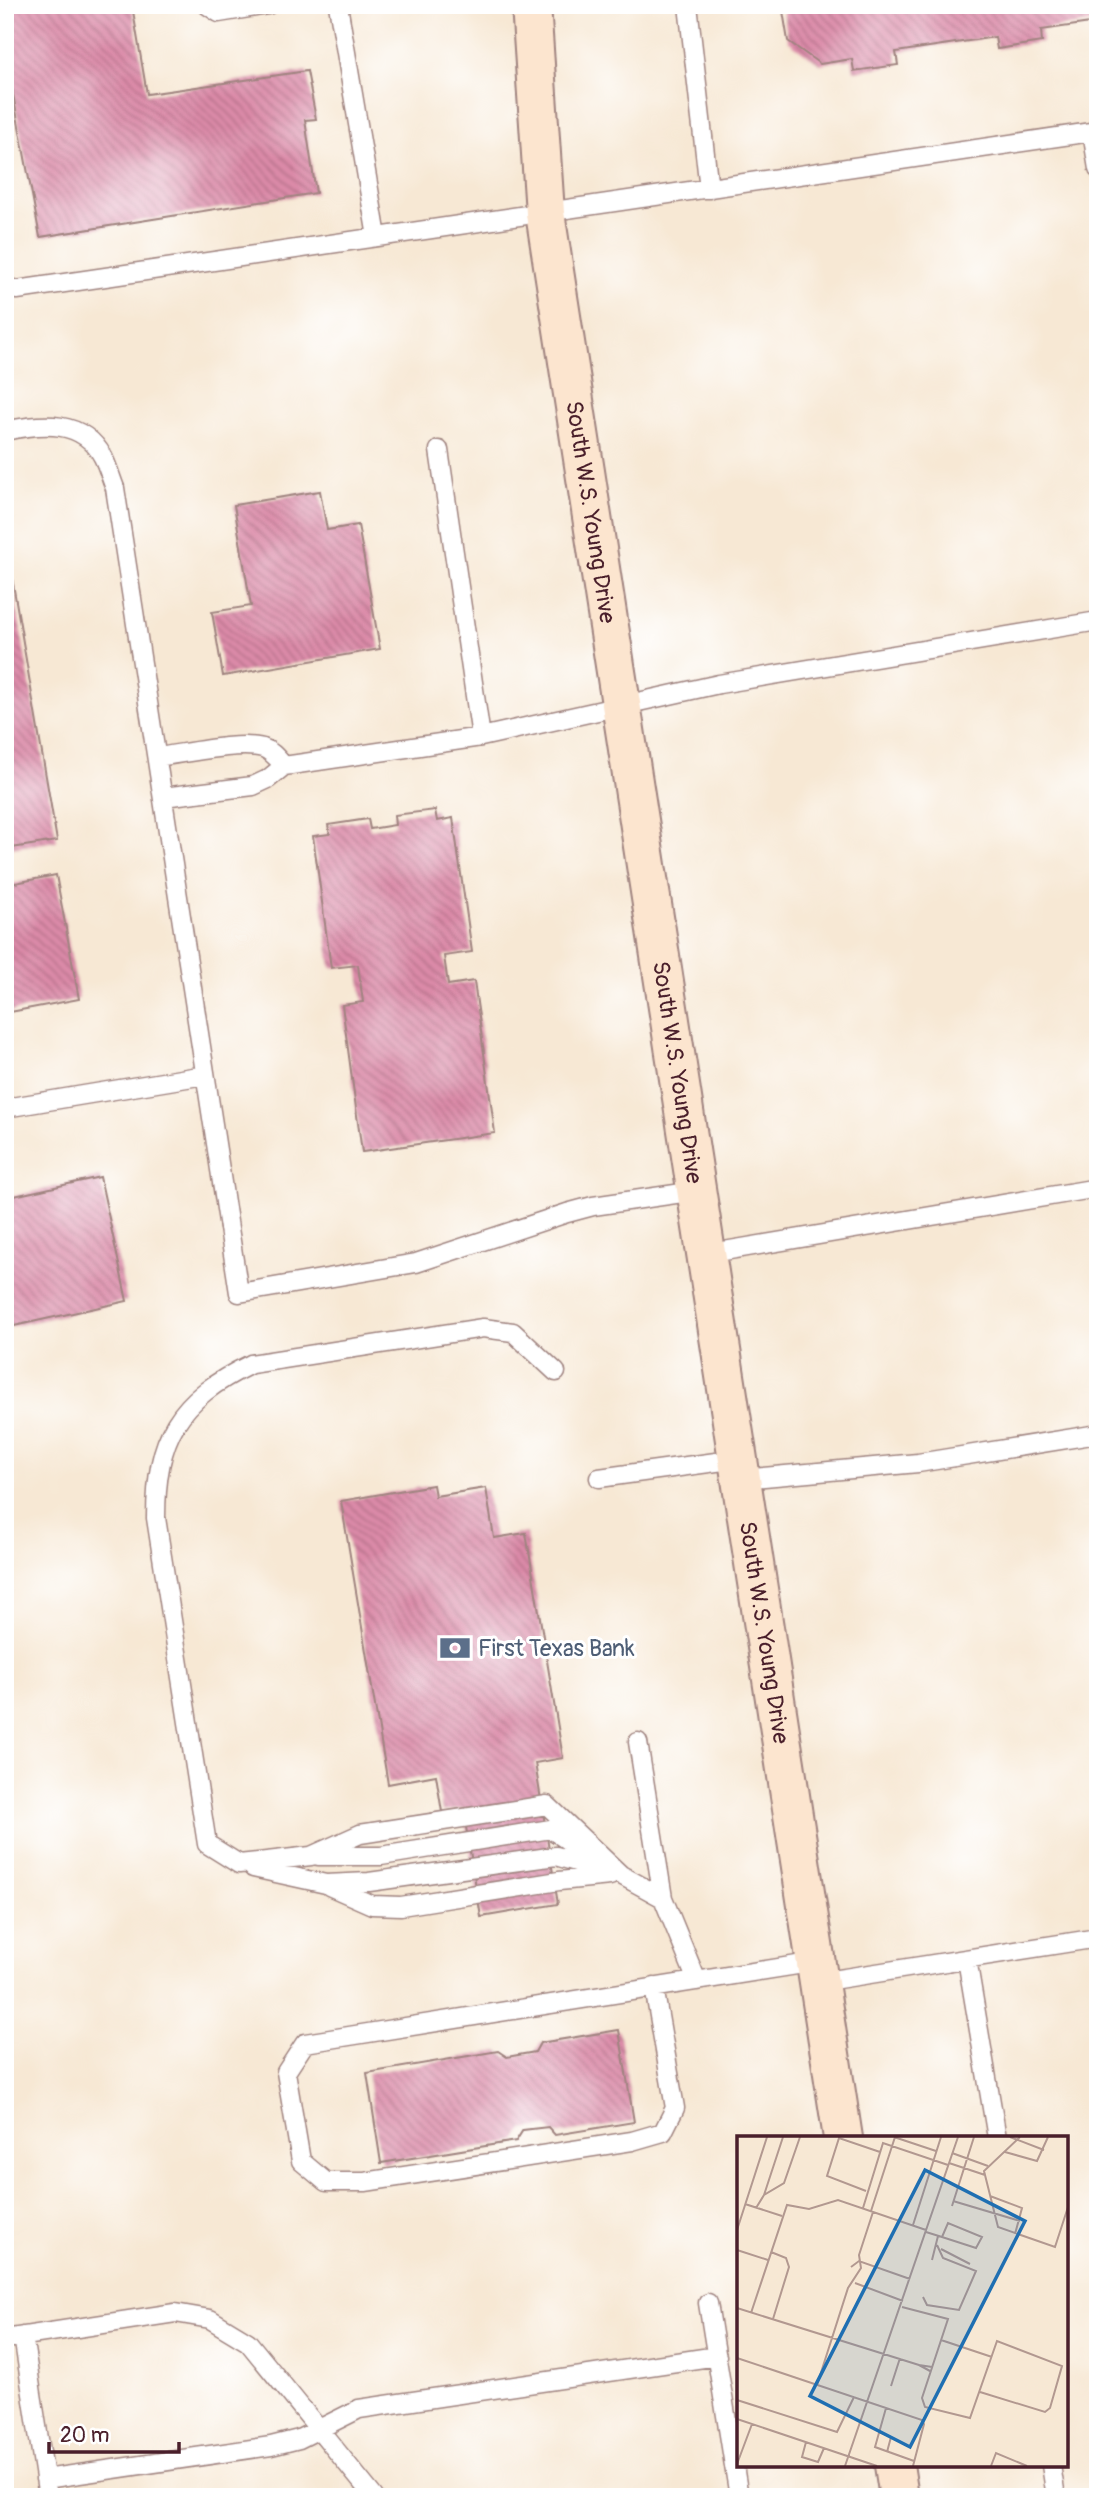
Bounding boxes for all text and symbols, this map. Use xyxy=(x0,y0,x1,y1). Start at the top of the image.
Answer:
street label: South W.S. Young Drive xyxy=(560,399,623,626)
street label: South W.S. Young Drive xyxy=(647,959,710,1186)
street label: South W.S. Young Drive xyxy=(733,1519,796,1746)
bank icon: First Texas Bank xyxy=(438,1631,472,1665)
place label: First Texas Bank xyxy=(478,1634,635,1663)
inset map xyxy=(737,2136,1068,2467)
scale bar xyxy=(49,2411,178,2455)
text: 20 m xyxy=(60,2422,109,2449)

